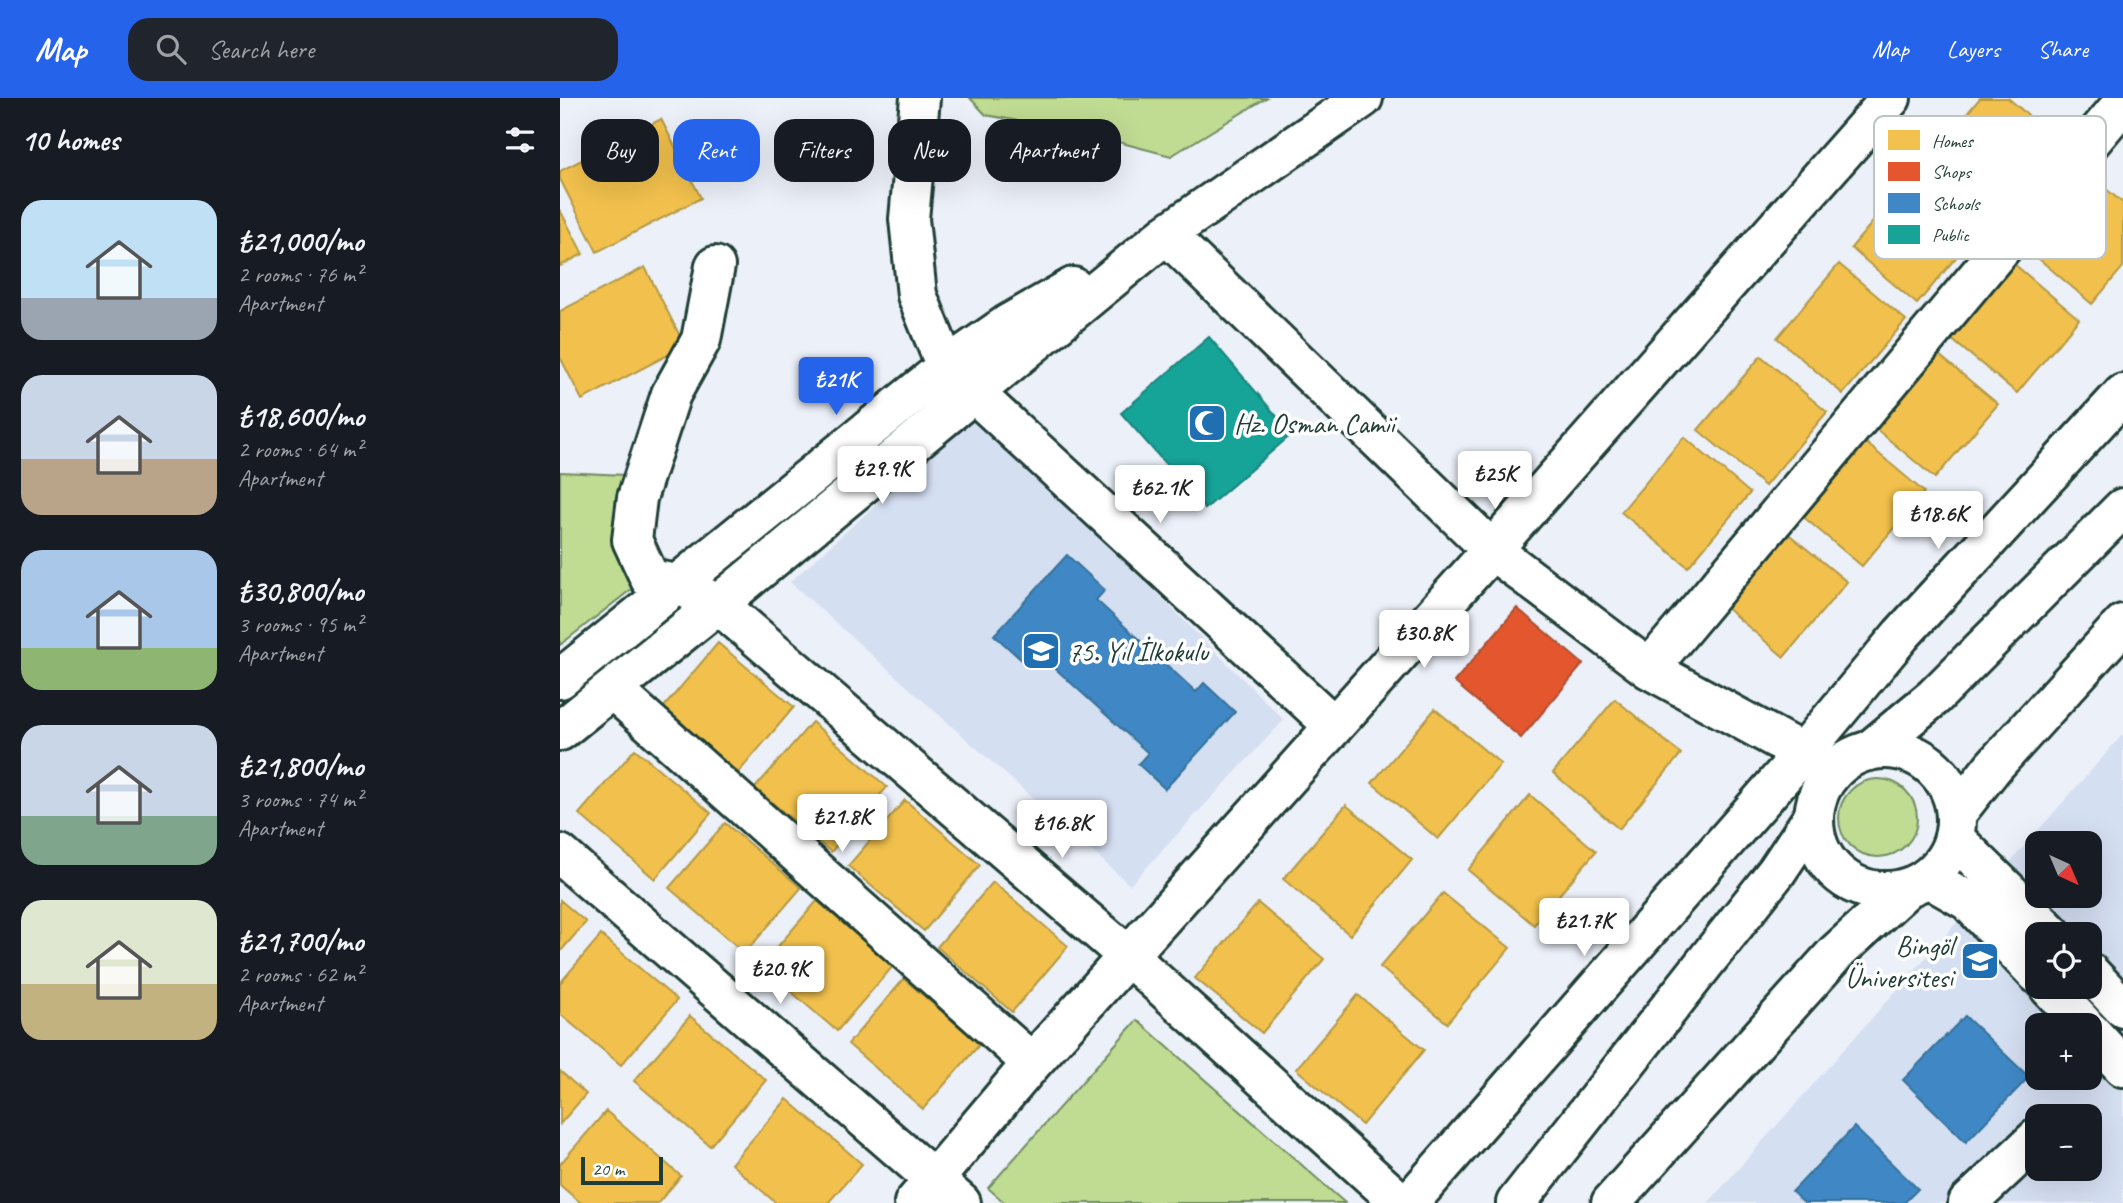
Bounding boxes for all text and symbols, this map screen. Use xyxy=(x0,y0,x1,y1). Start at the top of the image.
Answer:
search box xyxy=(128,18,618,81)
text: Map xyxy=(35,28,86,70)
icon: search xyxy=(152,30,190,68)
text: Search here xyxy=(208,33,314,66)
text: Map xyxy=(1872,34,1909,64)
text: Layers xyxy=(1947,34,2000,64)
text: Share xyxy=(2038,34,2088,64)
legend xyxy=(1874,116,2106,259)
chip: Buy xyxy=(581,119,659,182)
chip: Rent xyxy=(673,119,760,182)
chip: Filters xyxy=(774,119,874,182)
chip: New xyxy=(888,119,971,182)
chip: Apartment xyxy=(985,119,1121,182)
text: 10 homes xyxy=(21,121,119,159)
icon: filters xyxy=(501,121,539,159)
text: Homes xyxy=(1932,129,1974,153)
text: Shops xyxy=(1932,160,1972,184)
text: Schools xyxy=(1932,192,1982,216)
text: ₺21,000/mo xyxy=(238,222,363,260)
text: Public xyxy=(1932,223,1970,247)
icon: home xyxy=(77,228,161,312)
text: 2 rooms · 76 m² xyxy=(238,260,362,289)
text: Apartment xyxy=(238,289,323,318)
pin: ₺21K xyxy=(795,358,877,417)
text: ₺21K xyxy=(815,365,857,394)
text: ₺18,600/mo xyxy=(238,397,364,435)
mosque icon: Hz. Osman Camii xyxy=(1186,402,1228,444)
icon: home xyxy=(77,403,161,487)
place label: Hz. Osman Camii xyxy=(1234,406,1398,441)
text: 2 rooms · 64 m² xyxy=(238,435,362,464)
pin: ₺29.9K xyxy=(825,446,939,506)
pin: ₺25K xyxy=(1454,452,1536,511)
text: ₺29.9K xyxy=(853,454,911,483)
text: ₺25K xyxy=(1474,459,1516,488)
text: Apartment xyxy=(238,464,323,493)
pin: ₺62.1K xyxy=(1103,466,1217,525)
text: ₺62.1K xyxy=(1131,473,1189,502)
pin: ₺18.6K xyxy=(1881,491,1995,551)
text: ₺18.6K xyxy=(1909,499,1967,528)
text: ₺30,800/mo xyxy=(238,572,363,610)
icon: home xyxy=(77,578,161,662)
text: 3 rooms · 95 m² xyxy=(238,610,362,639)
pin: ₺30.8K xyxy=(1367,610,1481,670)
text: ₺30.8K xyxy=(1395,618,1453,647)
school or university icon: 75. Yıl İlkokulu xyxy=(1020,630,1062,672)
place label: 75. Yıl İlkokulu xyxy=(1068,634,1210,669)
text: Apartment xyxy=(238,639,323,668)
text: ₺21,800/mo xyxy=(238,747,363,785)
icon: home xyxy=(77,753,161,837)
text: 3 rooms · 74 m² xyxy=(238,785,362,814)
pin: ₺21.8K xyxy=(785,794,899,854)
pin: ₺16.8K xyxy=(1005,800,1119,860)
text: ₺21.8K xyxy=(813,802,871,831)
text: ₺16.8K xyxy=(1033,808,1091,837)
text: Apartment xyxy=(238,814,323,843)
north arrow xyxy=(2025,831,2102,908)
map controls xyxy=(2025,831,2102,1181)
pin: ₺21.7K xyxy=(1527,898,1641,958)
text: ₺21.7K xyxy=(1555,906,1613,935)
text: ₺21,700/mo xyxy=(238,922,363,960)
button: locate xyxy=(2025,922,2102,999)
icon: home xyxy=(77,928,161,1012)
place label: Bingöl Üniversitesi xyxy=(1845,928,1958,995)
school or university icon: Bingöl Üniversitesi xyxy=(1959,940,2001,982)
pin: ₺20.9K xyxy=(723,946,837,1006)
text: ₺20.9K xyxy=(751,954,809,983)
text: 2 rooms · 62 m² xyxy=(238,960,362,989)
text: Apartment xyxy=(238,989,323,1018)
button: + xyxy=(2025,1013,2102,1090)
button: − xyxy=(2025,1104,2102,1181)
scale bar xyxy=(581,1154,663,1186)
text: 20 m xyxy=(592,1157,624,1181)

